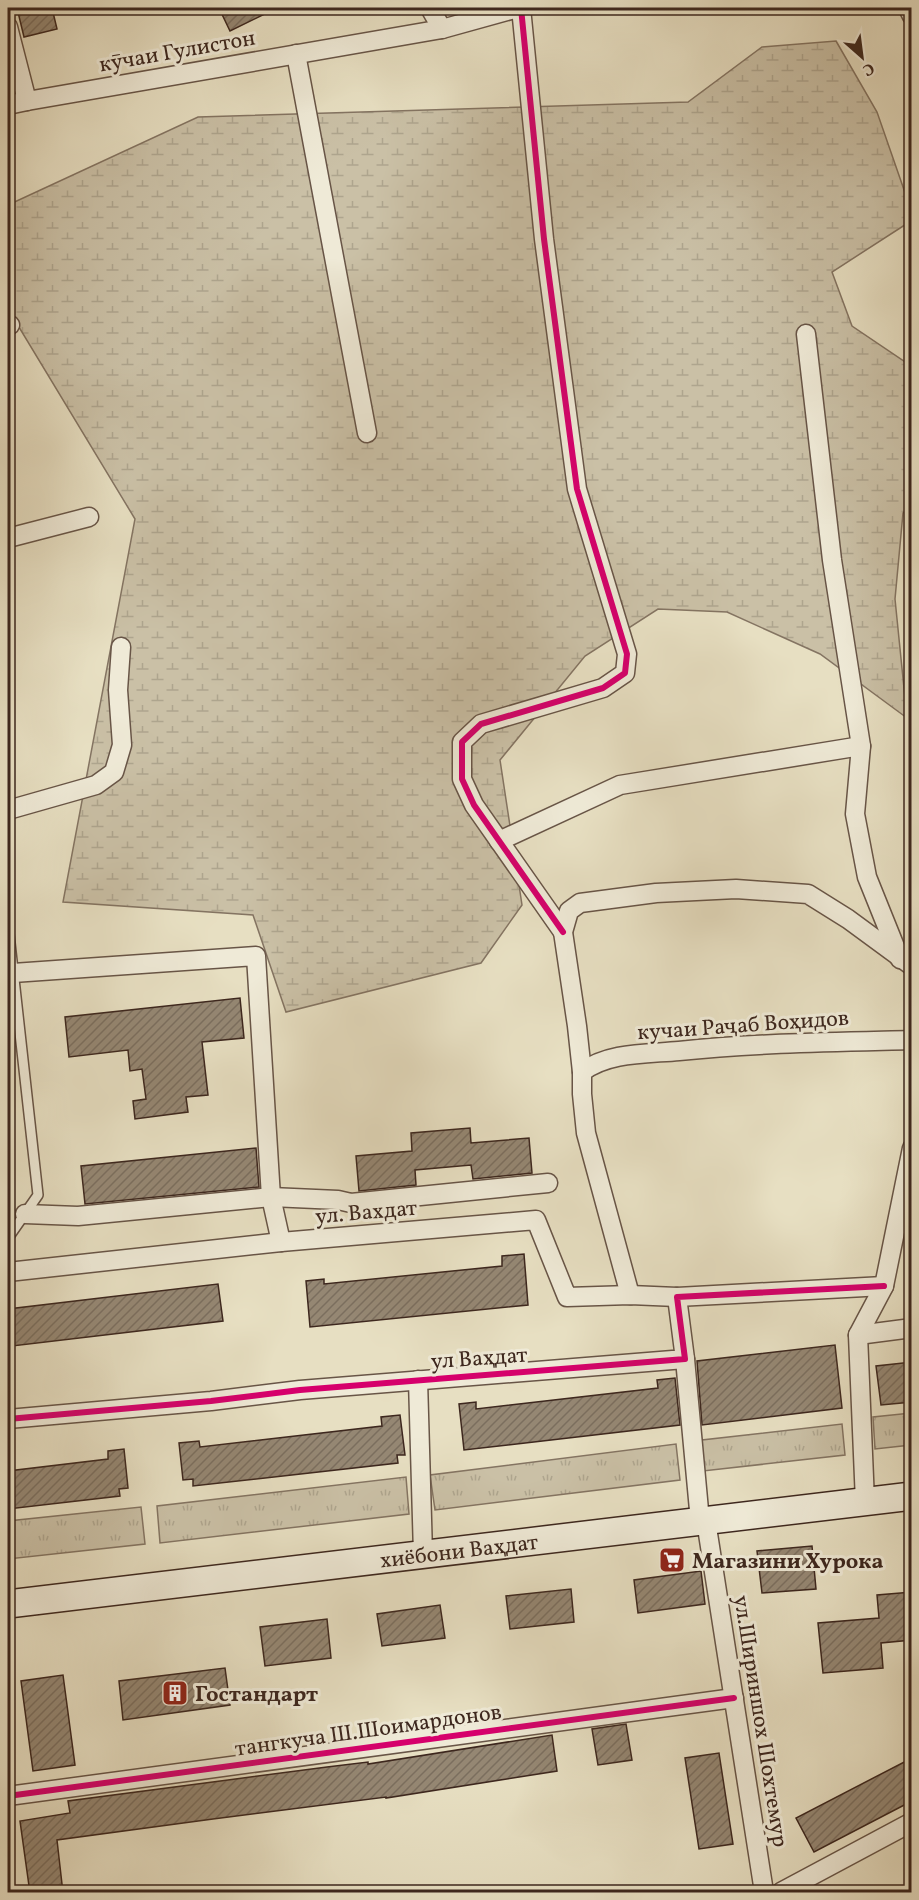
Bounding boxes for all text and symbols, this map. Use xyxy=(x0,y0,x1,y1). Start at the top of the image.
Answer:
street label: кӯчаи Гулистон xyxy=(97,23,258,81)
north arrow xyxy=(832,27,892,87)
text: С xyxy=(858,56,878,81)
street label: кучаи Раҷаб Воҳидов xyxy=(636,1004,850,1049)
street label: ул. Вахдат xyxy=(314,1194,418,1233)
street label: ул Ваҳдат xyxy=(430,1341,529,1378)
street label: хиёбони Ваҳдат xyxy=(378,1528,540,1577)
supermarket icon: Магазини Хурока xyxy=(657,1545,687,1575)
place label: Магазини Хурока xyxy=(692,1547,883,1578)
street label: ул.Шириншох Шохтемур xyxy=(724,1593,795,1850)
building icon: Гостандарт xyxy=(160,1678,190,1708)
place label: Гостандарт xyxy=(195,1680,318,1711)
street label: тангкуча Ш.Шоимардонов xyxy=(233,1697,504,1766)

